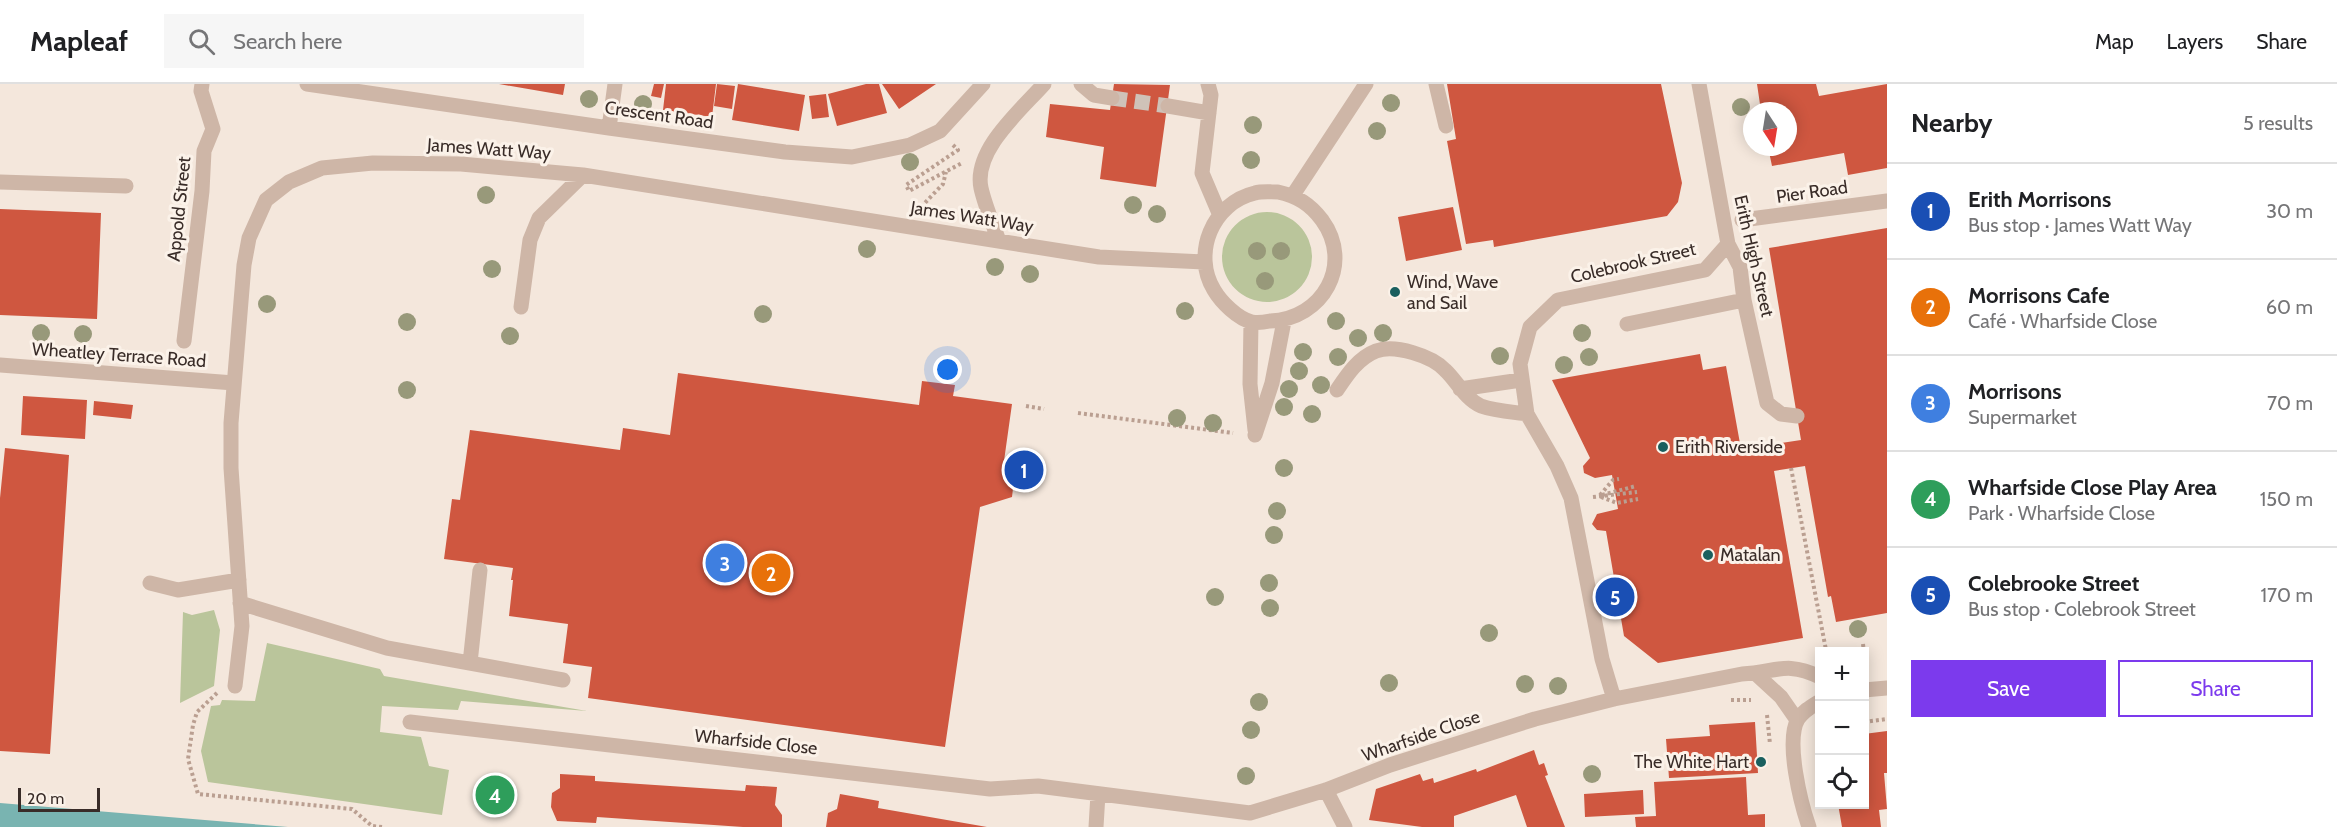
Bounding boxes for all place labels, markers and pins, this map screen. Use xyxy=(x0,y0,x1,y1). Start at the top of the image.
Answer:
place label: Wind, Wave and Sail xyxy=(1407,271,1498,314)
marker: Wind, Wave and Sail xyxy=(1388,285,1402,299)
place label: Erith Riverside xyxy=(1675,436,1783,458)
marker: Erith Riverside xyxy=(1656,440,1670,454)
pin: 1 xyxy=(1004,448,1044,492)
pin: 3 xyxy=(706,540,744,586)
place label: Matalan xyxy=(1720,544,1781,566)
marker: Matalan xyxy=(1701,548,1715,562)
pin: 2 xyxy=(752,550,790,596)
pin: 5 xyxy=(1596,574,1634,620)
place label: The White Hart xyxy=(1634,751,1749,773)
marker: The White Hart xyxy=(1754,755,1768,769)
pin: 4 xyxy=(476,772,514,818)

